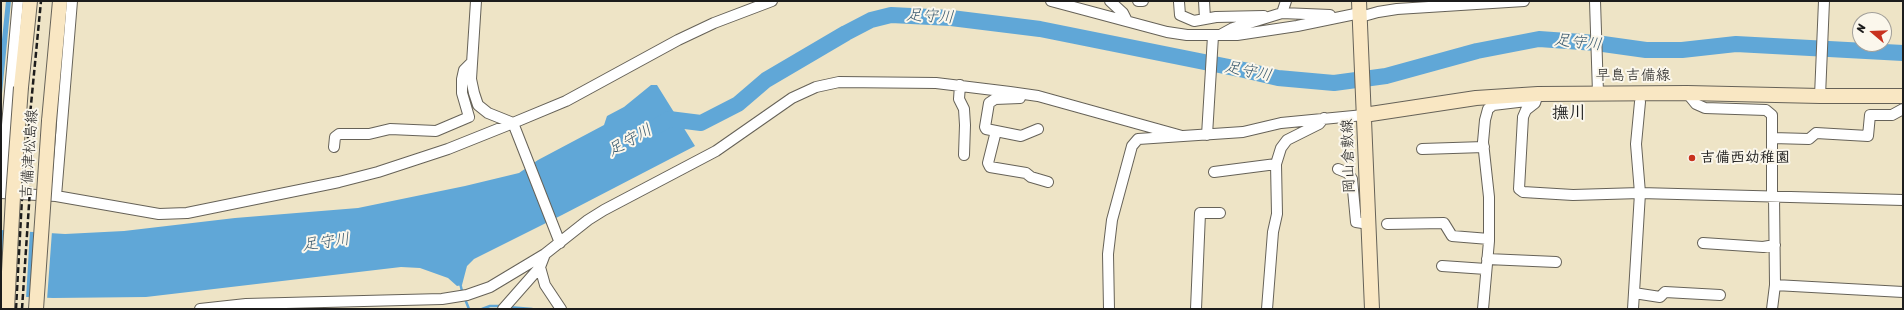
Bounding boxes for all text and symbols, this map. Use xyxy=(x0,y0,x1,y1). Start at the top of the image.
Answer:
water label: 足守川 xyxy=(906,6,954,28)
north arrow xyxy=(1852,12,1892,52)
text: N xyxy=(1851,22,1871,35)
water label: 足守川 xyxy=(1553,31,1603,55)
water label: 足守川 xyxy=(1223,58,1273,86)
street label: 早島吉備線 xyxy=(1596,67,1670,85)
district label: 撫川 xyxy=(1552,104,1586,124)
street label: 吉備津松島線 xyxy=(18,108,42,200)
street label: 岡山倉敷線 xyxy=(1339,118,1359,194)
water label: 足守川 xyxy=(604,121,656,161)
place label: 吉備西幼稚園 xyxy=(1700,149,1790,167)
marker: 吉備西幼稚園 xyxy=(1687,153,1697,163)
water label: 足守川 xyxy=(301,230,351,256)

